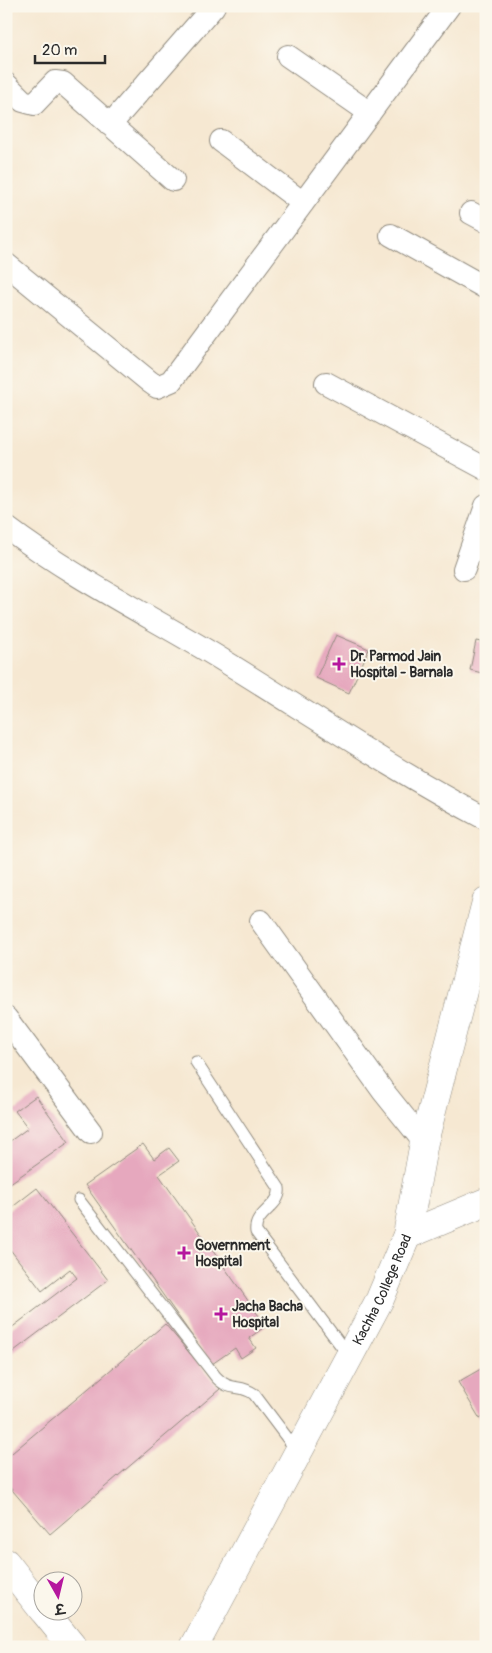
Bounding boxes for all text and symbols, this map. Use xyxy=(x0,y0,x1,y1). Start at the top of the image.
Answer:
scale bar xyxy=(35,32,105,64)
text: 20 m xyxy=(42,41,77,60)
place label: Dr. Parmod Jain Hospital - Barnala xyxy=(350,648,453,681)
marker: Dr. Parmod Jain Hospital - Barnala xyxy=(332,657,346,671)
street label: Kachha College Road xyxy=(349,1231,415,1348)
place label: Government Hospital xyxy=(195,1237,271,1270)
marker: Government Hospital xyxy=(177,1246,191,1260)
place label: Jacha Bacha Hospital xyxy=(232,1298,304,1331)
marker: Jacha Bacha Hospital xyxy=(214,1307,228,1321)
north arrow xyxy=(32,1570,82,1620)
text: उ xyxy=(52,1599,68,1618)

